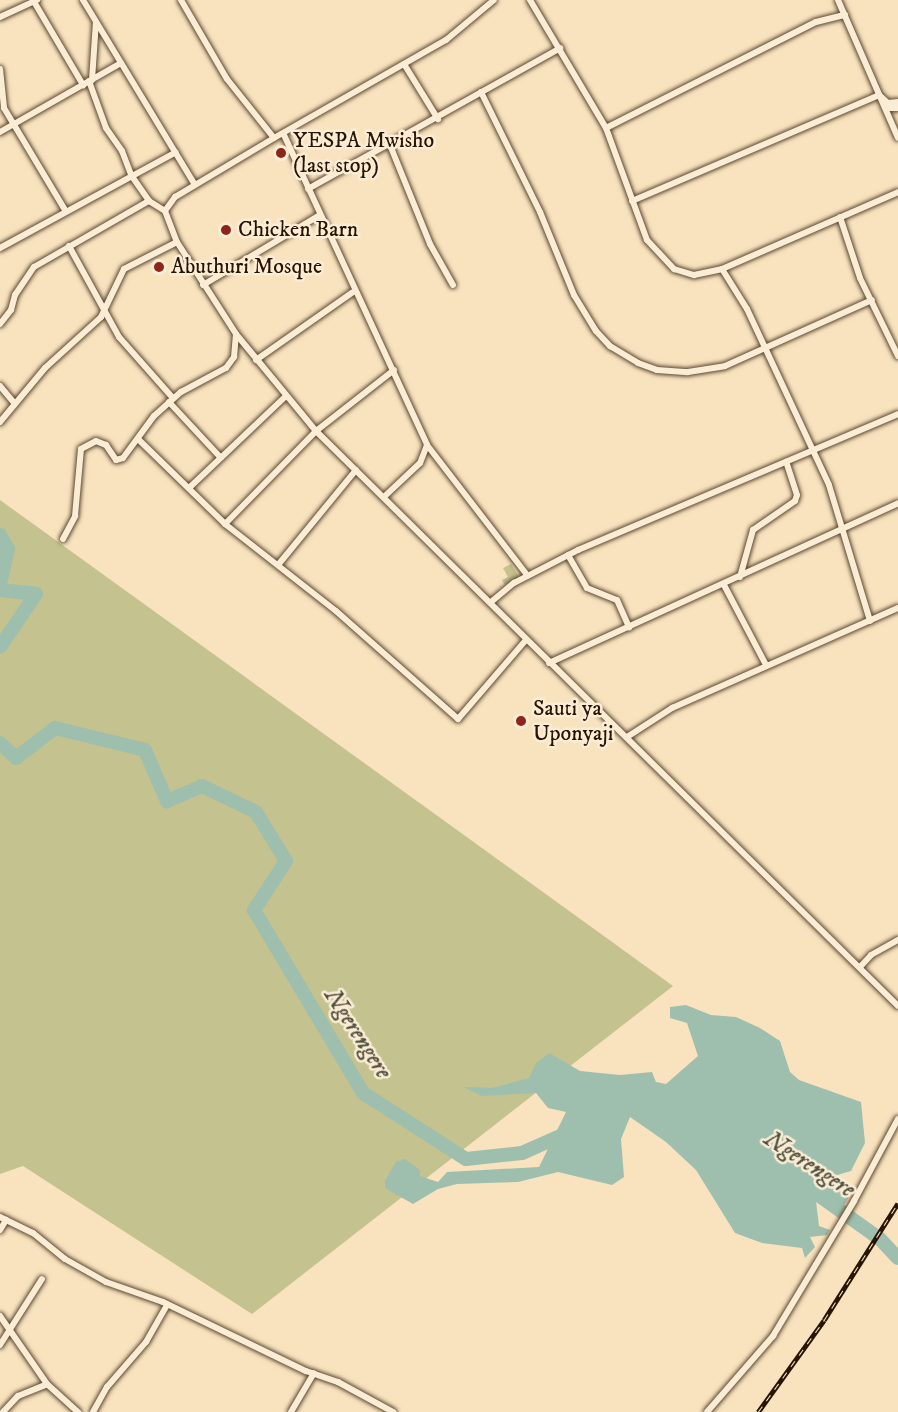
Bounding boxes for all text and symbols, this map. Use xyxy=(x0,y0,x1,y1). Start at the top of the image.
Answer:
place label: YESPA Mwisho (last stop) xyxy=(293,127,434,178)
marker: YESPA Mwisho (last stop) xyxy=(274,146,288,160)
place label: Chicken Barn xyxy=(238,217,358,243)
marker: Chicken Barn xyxy=(219,223,233,237)
place label: Abuthuri Mosque xyxy=(171,254,322,280)
marker: Abuthuri Mosque xyxy=(152,260,166,274)
place label: Sauti ya Uponyaji xyxy=(533,695,613,746)
marker: Sauti ya Uponyaji xyxy=(514,714,528,728)
water label: Ngerengere xyxy=(317,983,397,1085)
water label: Ngerengere xyxy=(758,1125,860,1205)

